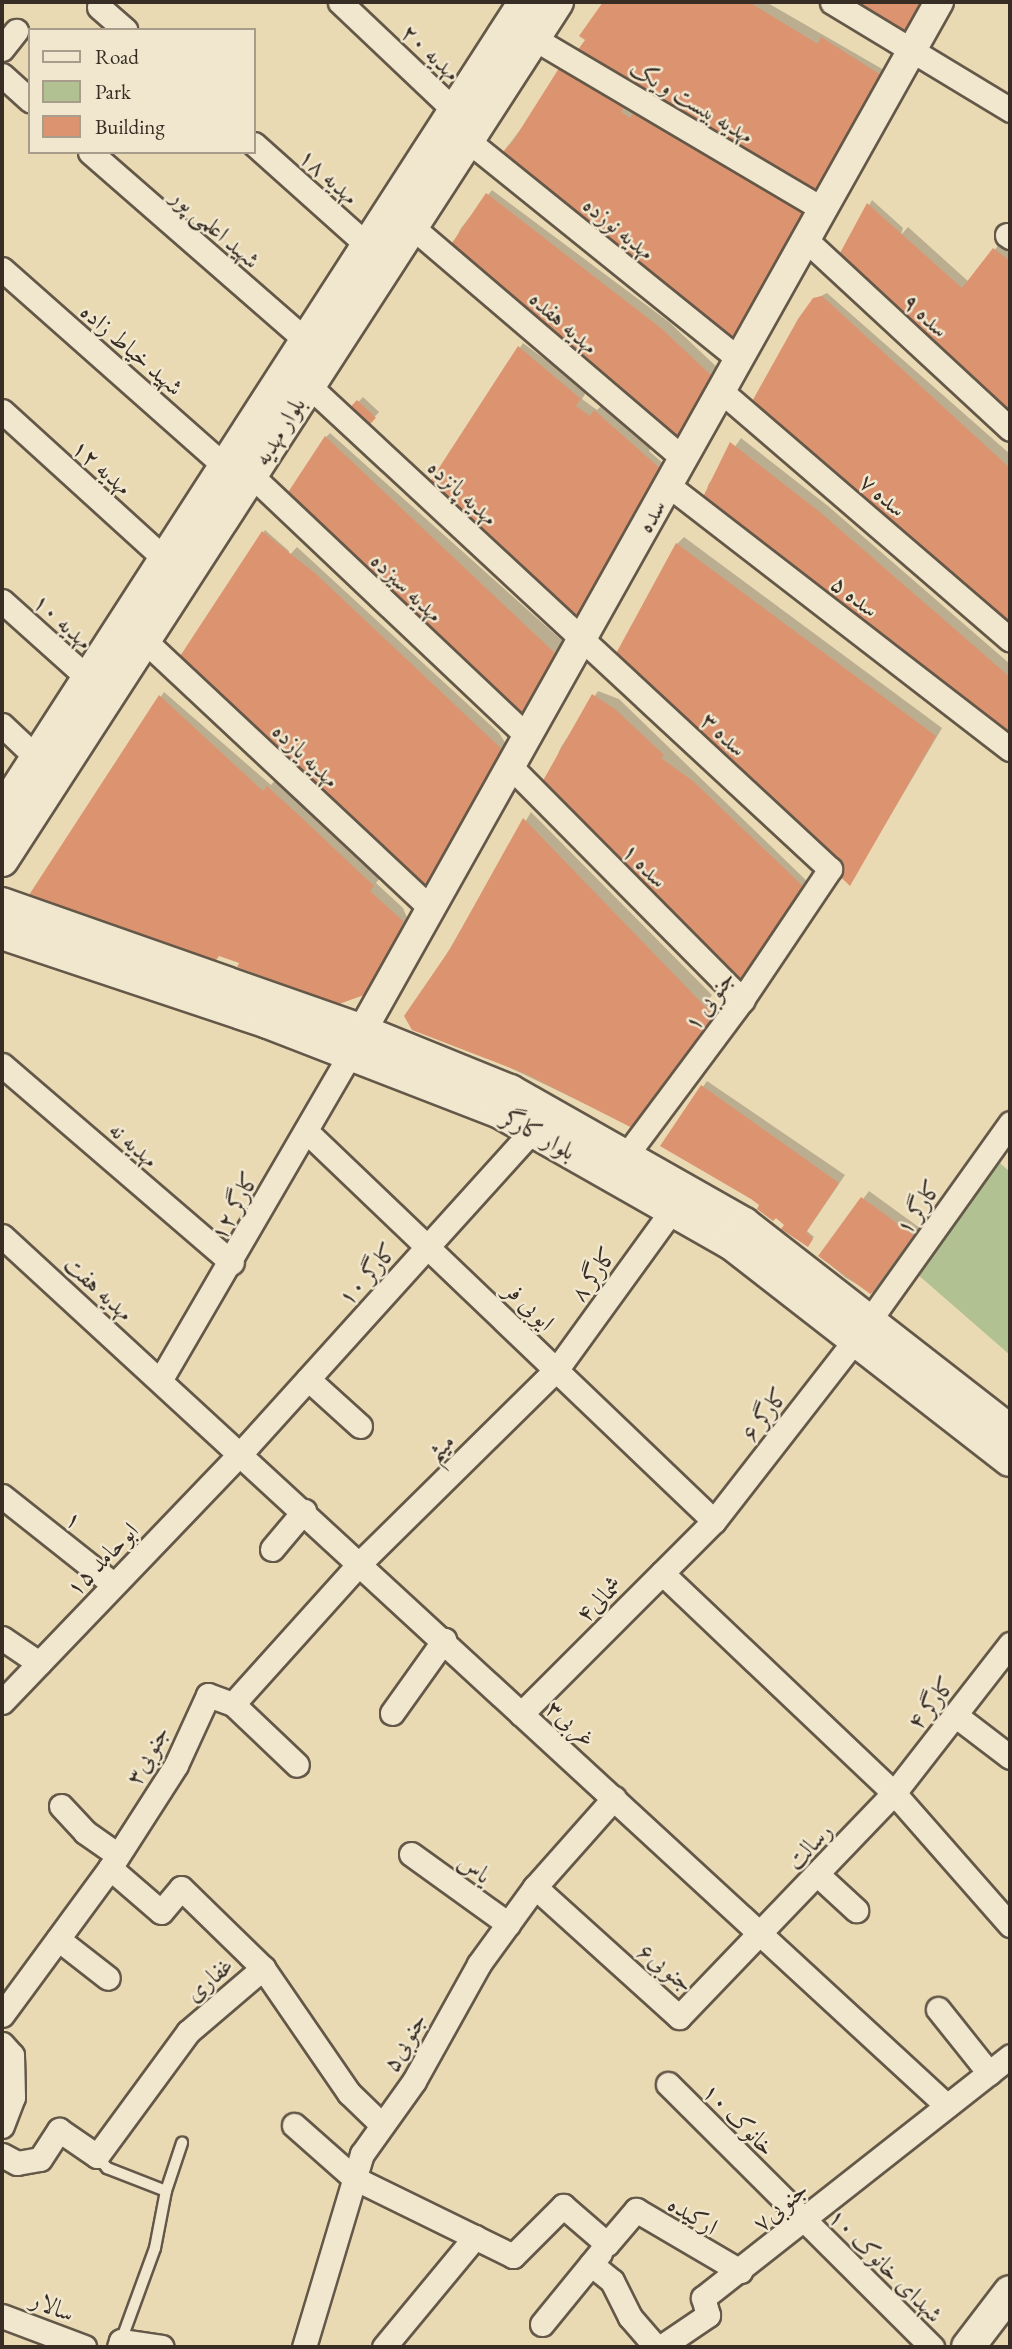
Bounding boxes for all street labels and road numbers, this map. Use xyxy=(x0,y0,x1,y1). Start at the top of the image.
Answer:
street label: مهدیه ۲۰ xyxy=(395,17,467,87)
street label: مهدیه بیست و یک xyxy=(625,53,759,149)
street label: مهدیه ۱۸ xyxy=(293,142,365,210)
street label: شهید اعلمی پور xyxy=(166,182,266,274)
street label: مهدیه نوزده xyxy=(577,190,661,266)
street label: مهدیه هفده xyxy=(523,284,605,360)
street label: سده ۹ xyxy=(897,287,955,343)
street label: شهید خیاط زاده xyxy=(75,297,189,401)
street label: بلوار مهدیه xyxy=(247,391,311,471)
street label: مهدیه ۱۲ xyxy=(66,433,138,501)
street label: مهدیه پانزده xyxy=(422,453,504,531)
street label: سده ۷ xyxy=(854,467,912,523)
street label: سده xyxy=(630,494,672,538)
street label: مهدیه سیزده xyxy=(365,546,449,628)
street label: سده ۵ xyxy=(825,568,885,624)
street label: مهدیه ۱۰ xyxy=(27,587,99,655)
street label: سده ۳ xyxy=(695,706,753,762)
street label: مهدیه یازده xyxy=(266,717,346,793)
street label: سده ۱ xyxy=(616,836,674,894)
street label: ۱ جنوبی xyxy=(677,964,741,1036)
street label: بلوار کارگر xyxy=(497,1102,581,1166)
street label: مهدیه نه xyxy=(103,1115,165,1173)
street label: کارگر ۱۲ xyxy=(203,1167,265,1245)
street label: کارگر ۱ xyxy=(889,1174,947,1240)
street label: کارگر ۱۰ xyxy=(331,1237,403,1311)
street label: کارگر ۸ xyxy=(564,1241,622,1307)
street label: مهدیه هفت xyxy=(58,1249,140,1327)
street label: ایوبی فر xyxy=(499,1276,561,1336)
street label: کارگر ۶ xyxy=(734,1381,794,1447)
street label: میثم xyxy=(420,1427,460,1467)
street label: ۱ xyxy=(60,1503,88,1535)
street label: ابوحامد ۱۵ xyxy=(60,1516,144,1602)
street label: شمالی۴ xyxy=(570,1570,628,1628)
street label: کارگر ۴ xyxy=(901,1670,961,1736)
street label: غربی۳ xyxy=(540,1693,602,1753)
street label: جنوبی۳ xyxy=(119,1720,175,1790)
street label: رسالت xyxy=(780,1816,838,1876)
street label: یاس xyxy=(453,1846,497,1890)
street label: جنوبی۶ xyxy=(632,1936,700,1998)
street label: غفاری xyxy=(179,1951,239,2007)
street label: جنوبی۵ xyxy=(376,2007,432,2077)
street label: خانوک ۱۰ xyxy=(697,2077,781,2161)
street label: جنوبی۷ xyxy=(746,2175,814,2237)
street label: ارکیده xyxy=(663,2189,723,2241)
street label: شهدای خانوک ۱۰ xyxy=(823,2202,949,2328)
street label: سالار xyxy=(27,2284,79,2328)

